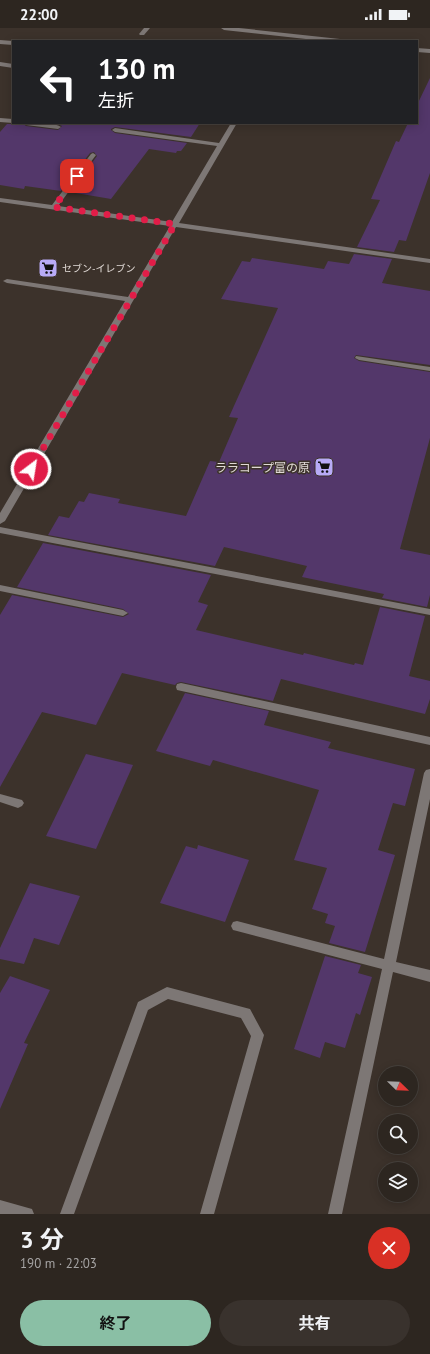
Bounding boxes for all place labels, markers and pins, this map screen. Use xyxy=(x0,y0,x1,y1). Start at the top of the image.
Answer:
pin xyxy=(60,159,94,193)
supermarket icon: セブン-イレブン xyxy=(37,257,59,279)
place label: セブン-イレブン xyxy=(62,262,136,275)
supermarket icon: ララコープ富の原 xyxy=(313,456,335,478)
place label: ララコープ富の原 xyxy=(215,460,310,475)

